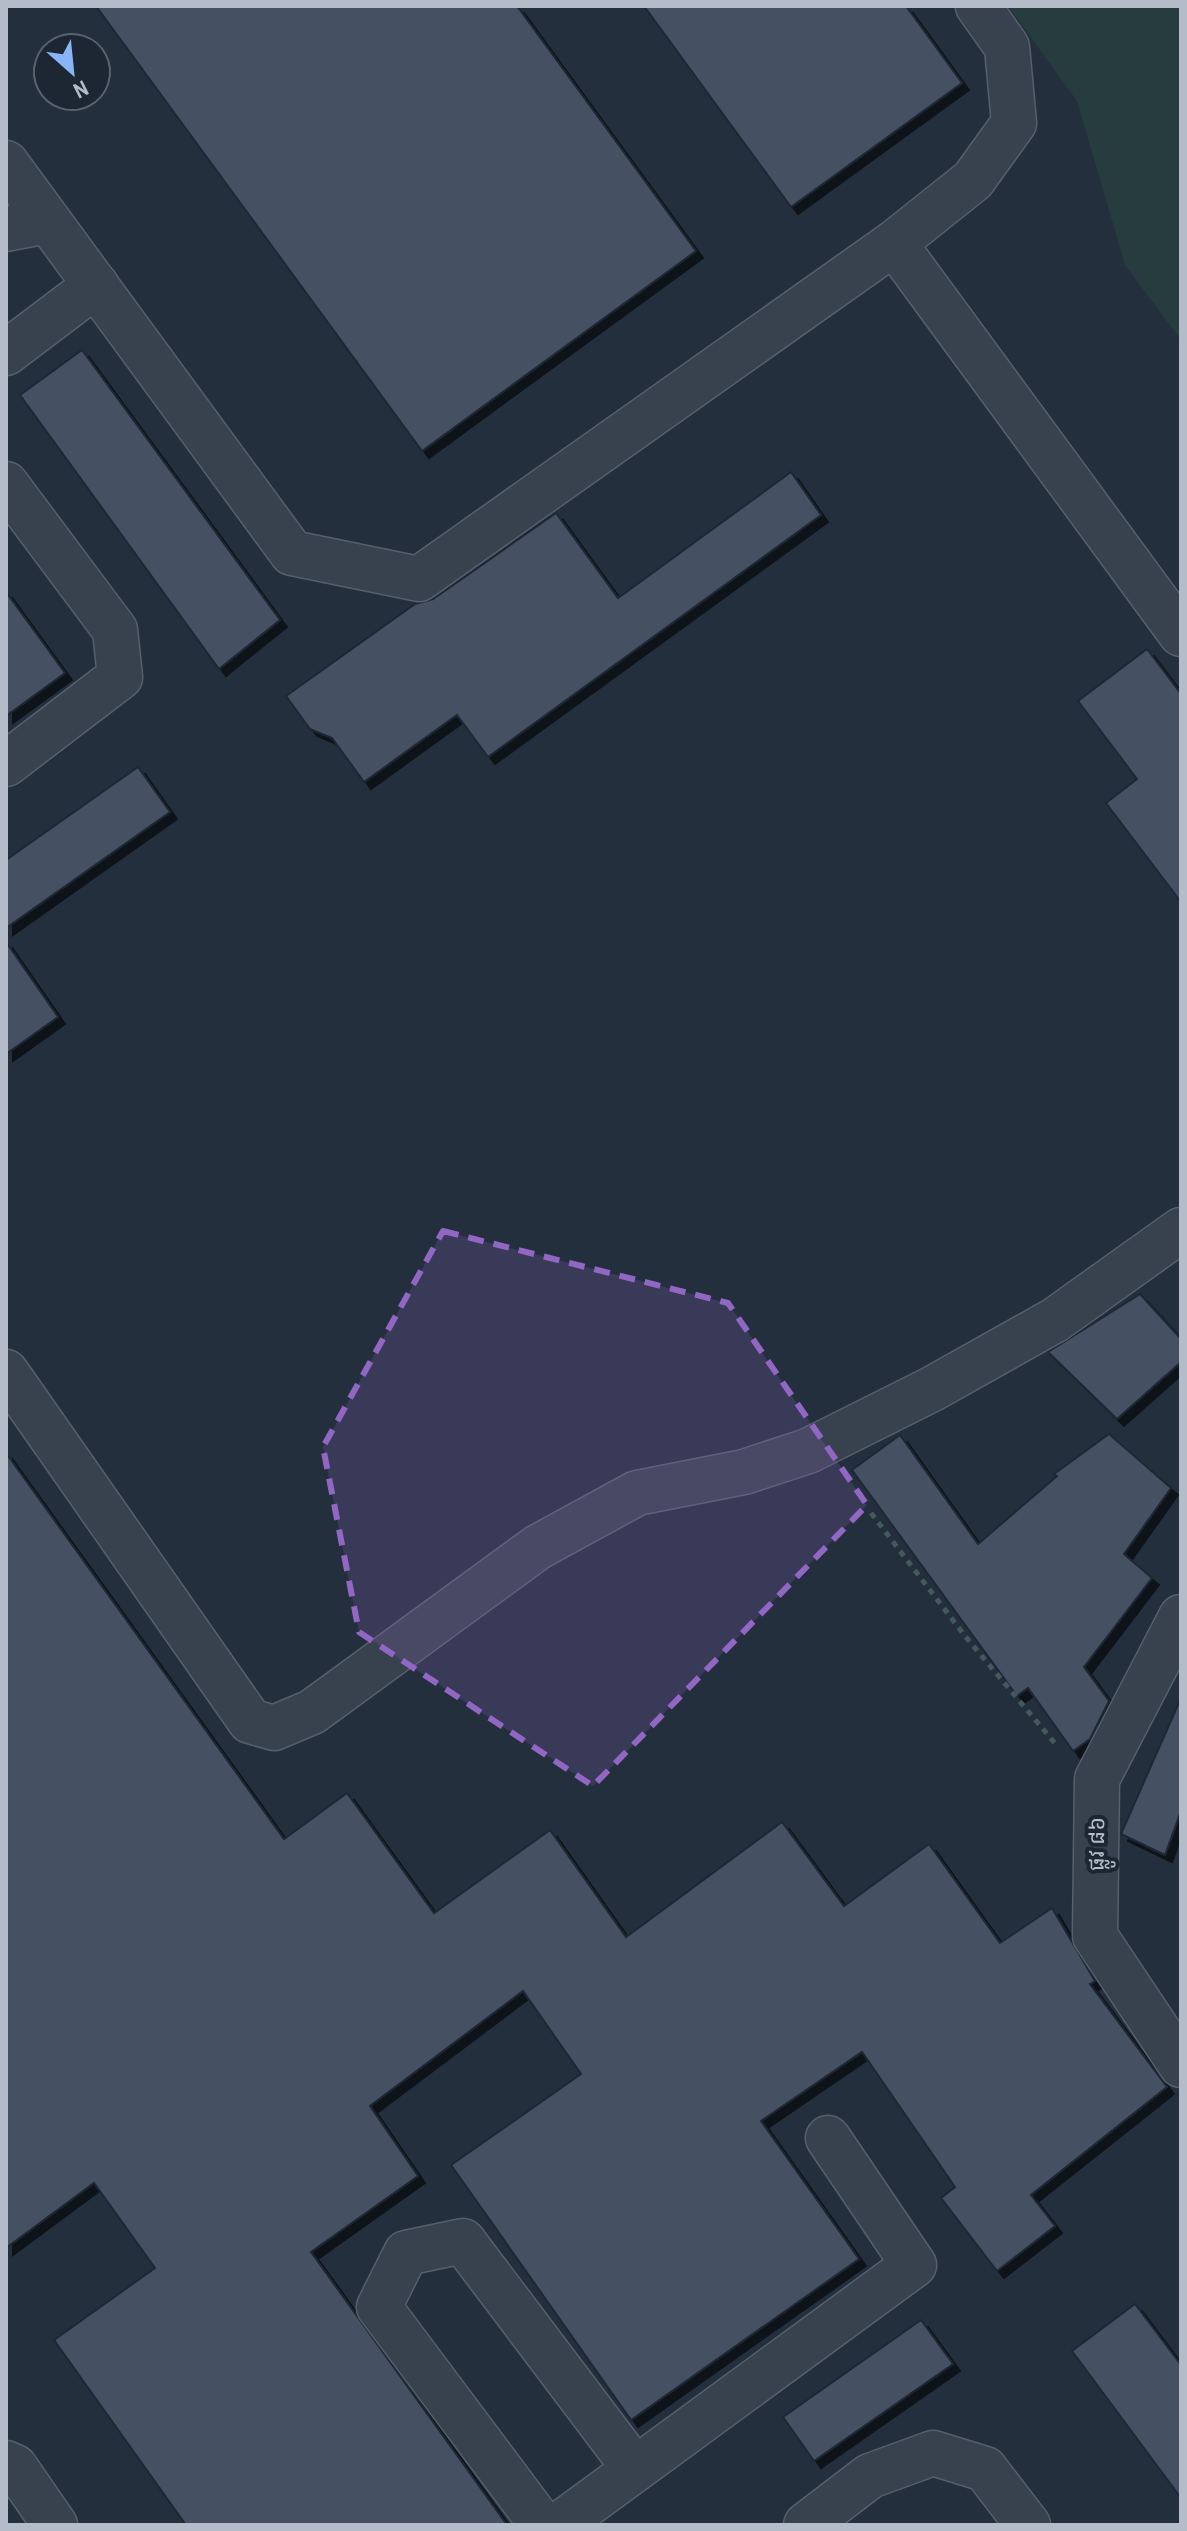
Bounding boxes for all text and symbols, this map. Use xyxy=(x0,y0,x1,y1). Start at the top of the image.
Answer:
north arrow xyxy=(32,32,112,112)
text: N xyxy=(68,73,94,106)
street label: ផ្លូវ ៨៦ xyxy=(1081,1817,1117,1871)

